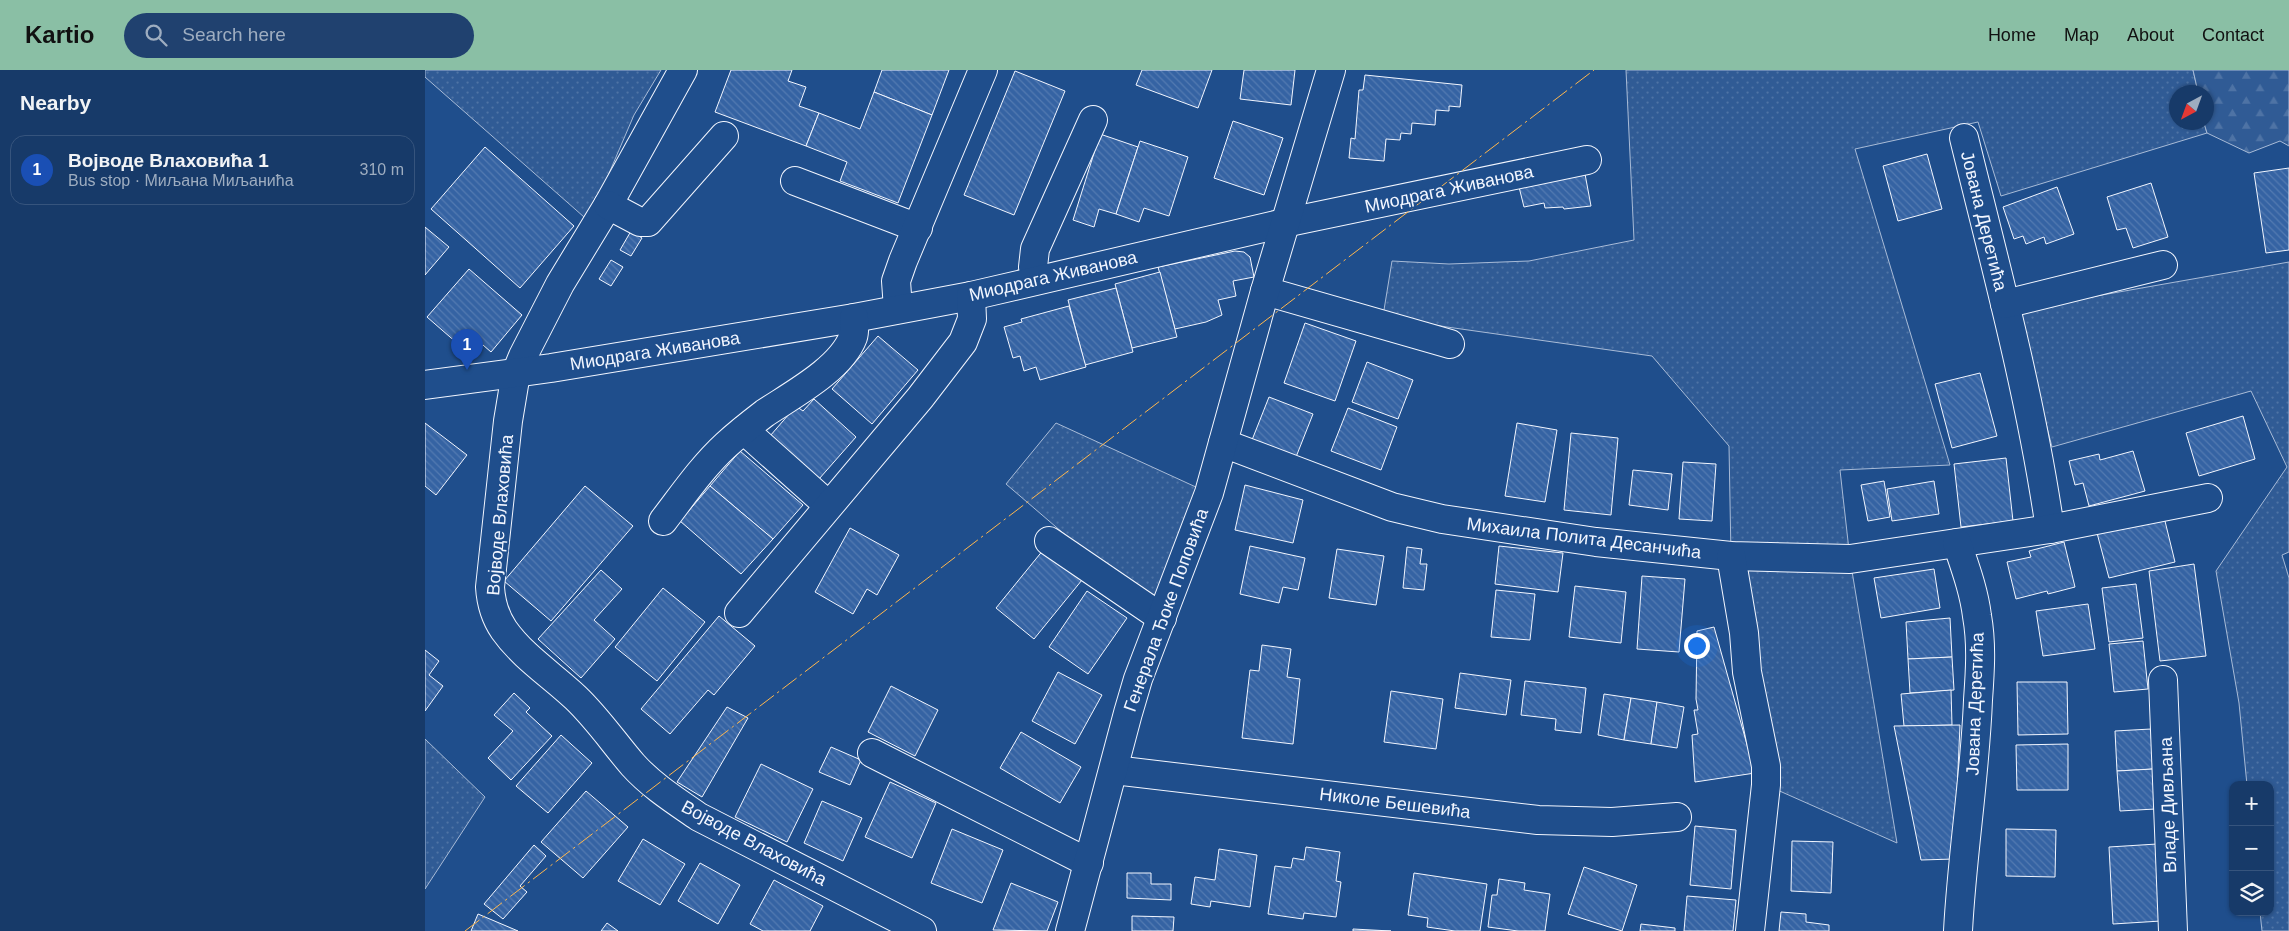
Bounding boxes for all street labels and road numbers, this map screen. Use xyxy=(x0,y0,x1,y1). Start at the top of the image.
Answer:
street label: Јована Деретића xyxy=(1957,149,2011,294)
street label: Миодрага Живанова xyxy=(1363,161,1536,217)
street label: Миодрага Живанова xyxy=(967,247,1140,305)
street label: Миодрага Живанова xyxy=(569,328,742,374)
street label: Војводе Влаховића xyxy=(483,433,517,596)
street label: Генерала Ђоке Поповића xyxy=(1120,505,1213,714)
street label: Михаила Полита Десанчића xyxy=(1466,514,1703,562)
street label: Јована Деретића xyxy=(1963,631,1988,776)
street label: Владе Дивљана xyxy=(2156,736,2180,873)
street label: Николе Бешевића xyxy=(1318,784,1473,822)
street label: Војводе Влаховића xyxy=(678,796,831,890)

